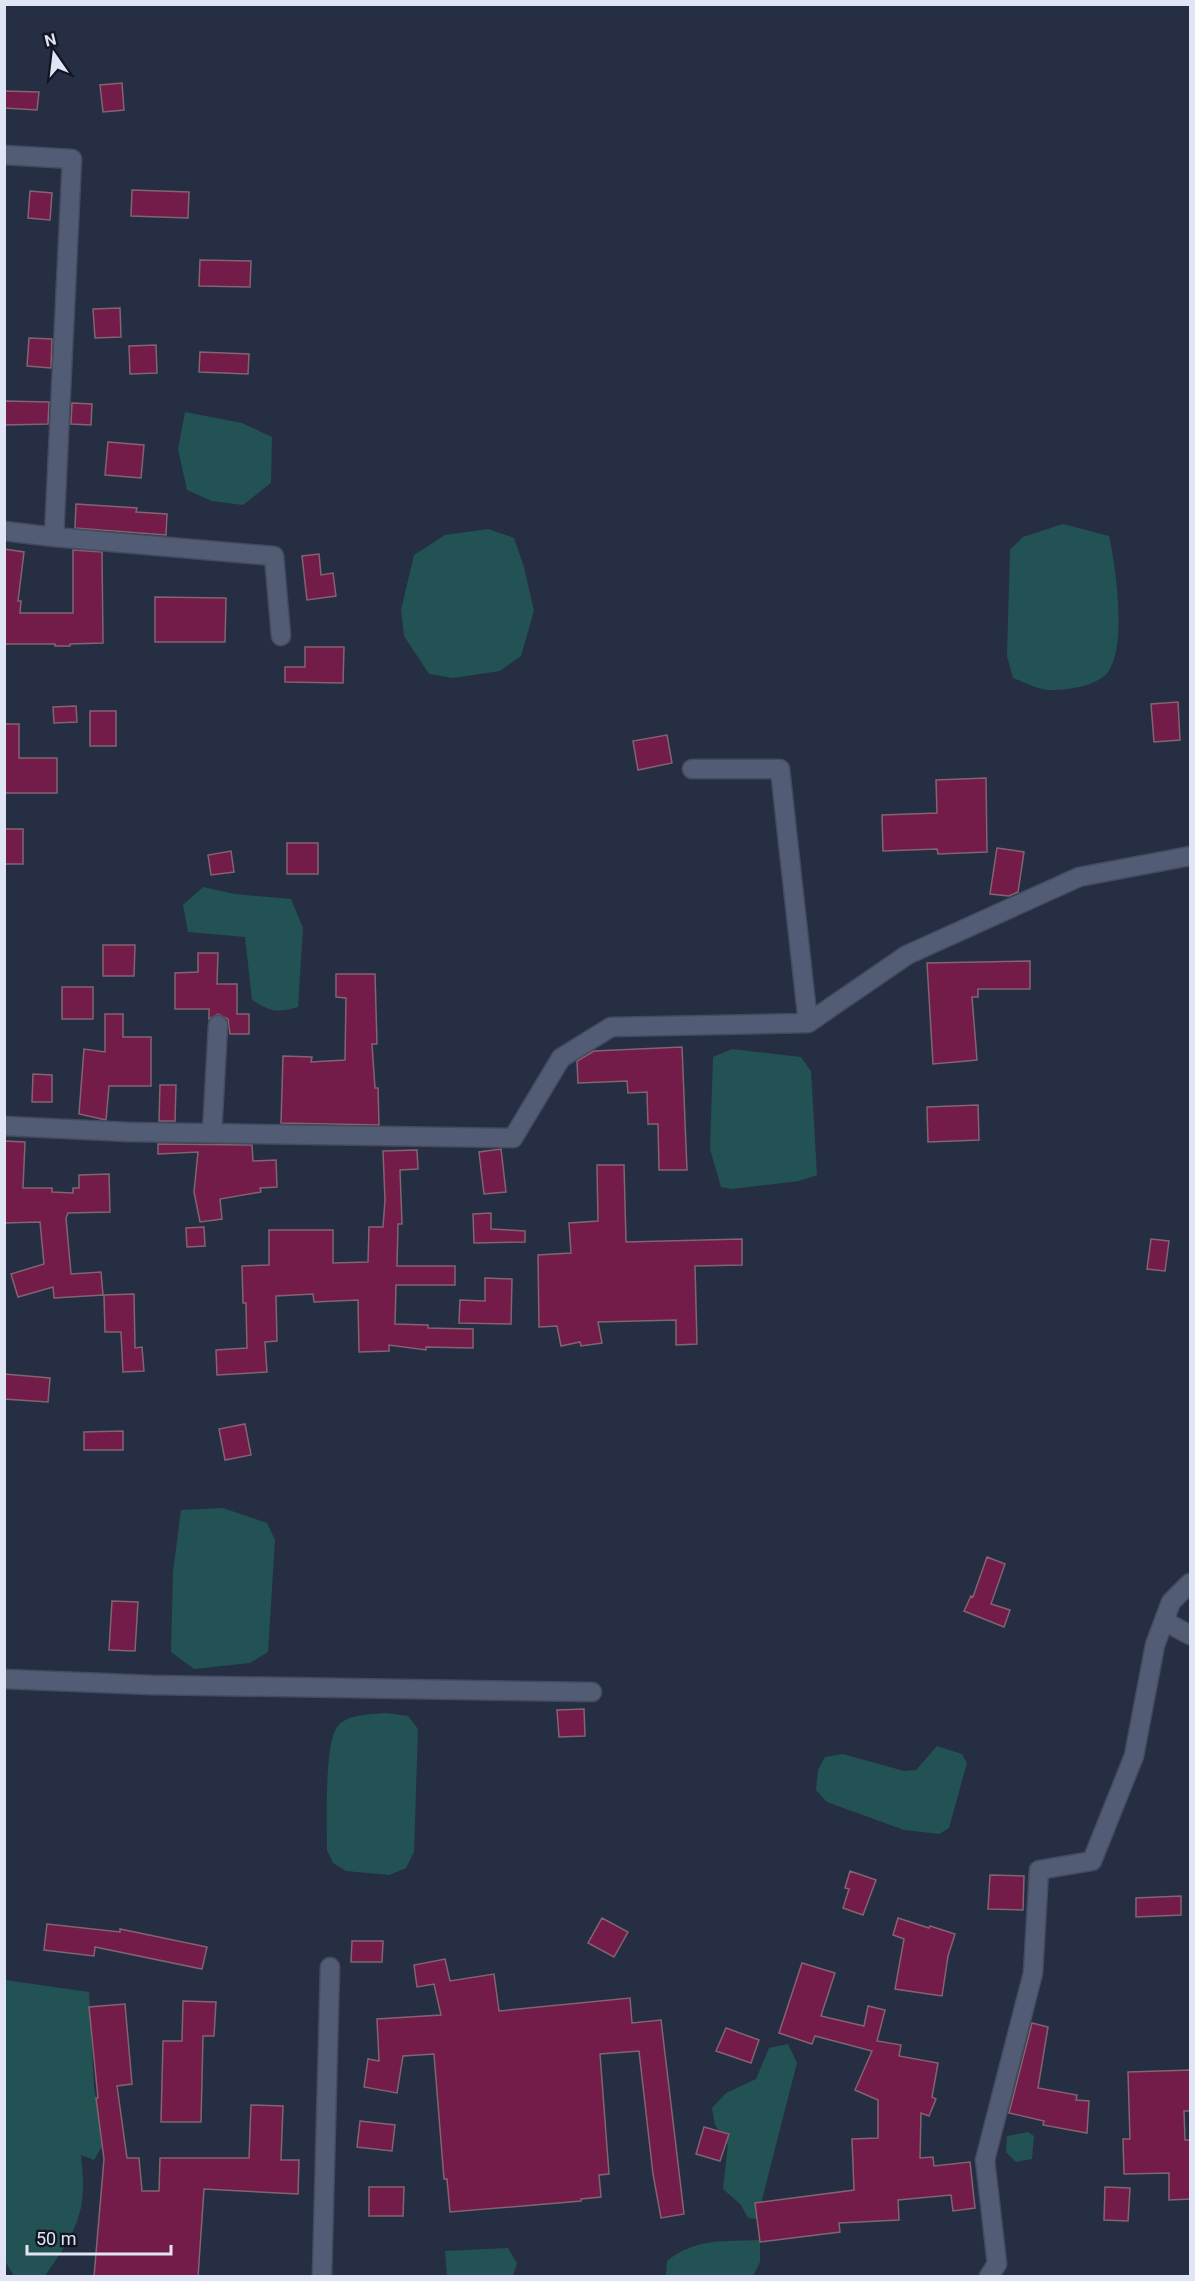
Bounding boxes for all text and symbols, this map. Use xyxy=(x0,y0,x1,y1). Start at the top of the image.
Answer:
north arrow xyxy=(24,24,84,84)
text: N xyxy=(43,29,58,51)
scale bar xyxy=(27,2218,171,2256)
text: 50 m xyxy=(36,2228,76,2249)

